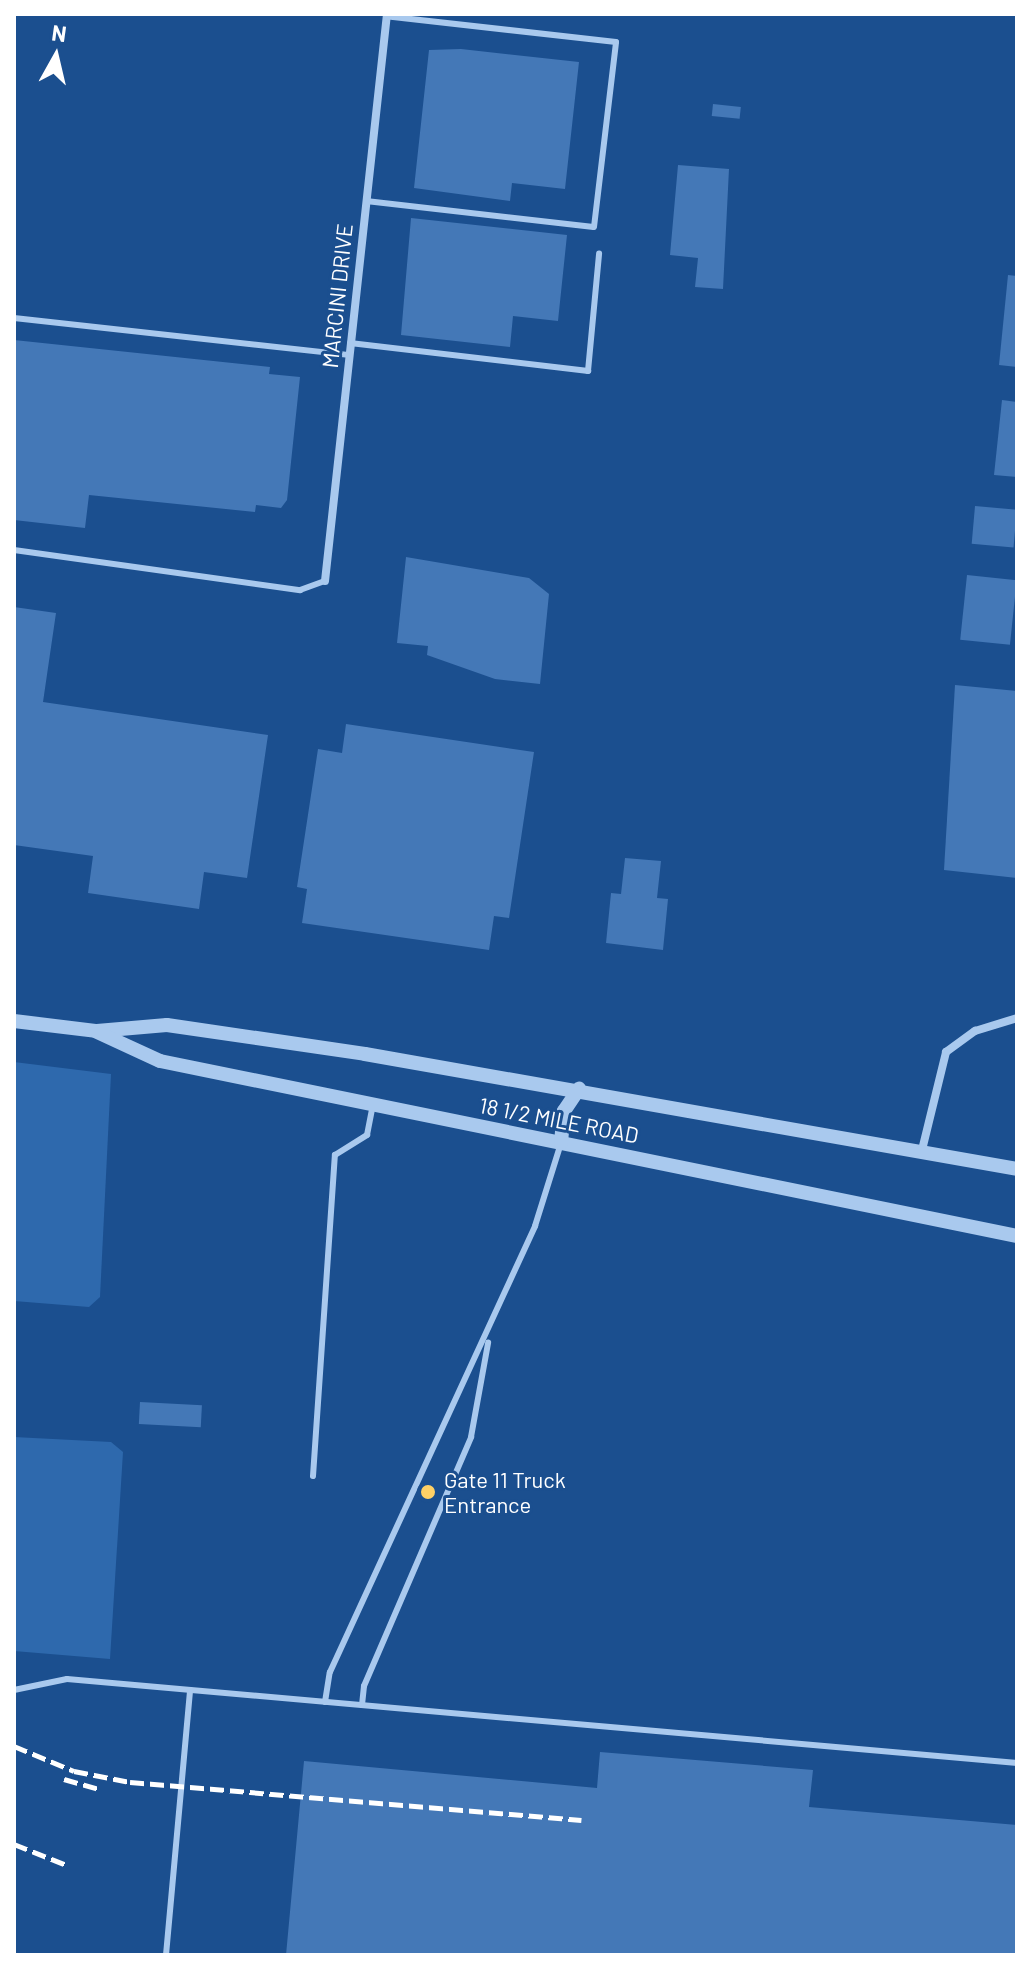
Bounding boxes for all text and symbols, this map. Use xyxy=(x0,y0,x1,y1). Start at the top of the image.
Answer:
north arrow xyxy=(16,16,96,96)
text: N xyxy=(50,18,68,46)
street label: MARCINI DRIVE xyxy=(316,222,358,370)
street label: 18 1/2 MILE ROAD xyxy=(477,1092,641,1148)
place label: Gate 11 Truck Entrance xyxy=(444,1466,566,1518)
marker: Gate 11 Truck Entrance xyxy=(419,1483,437,1501)

